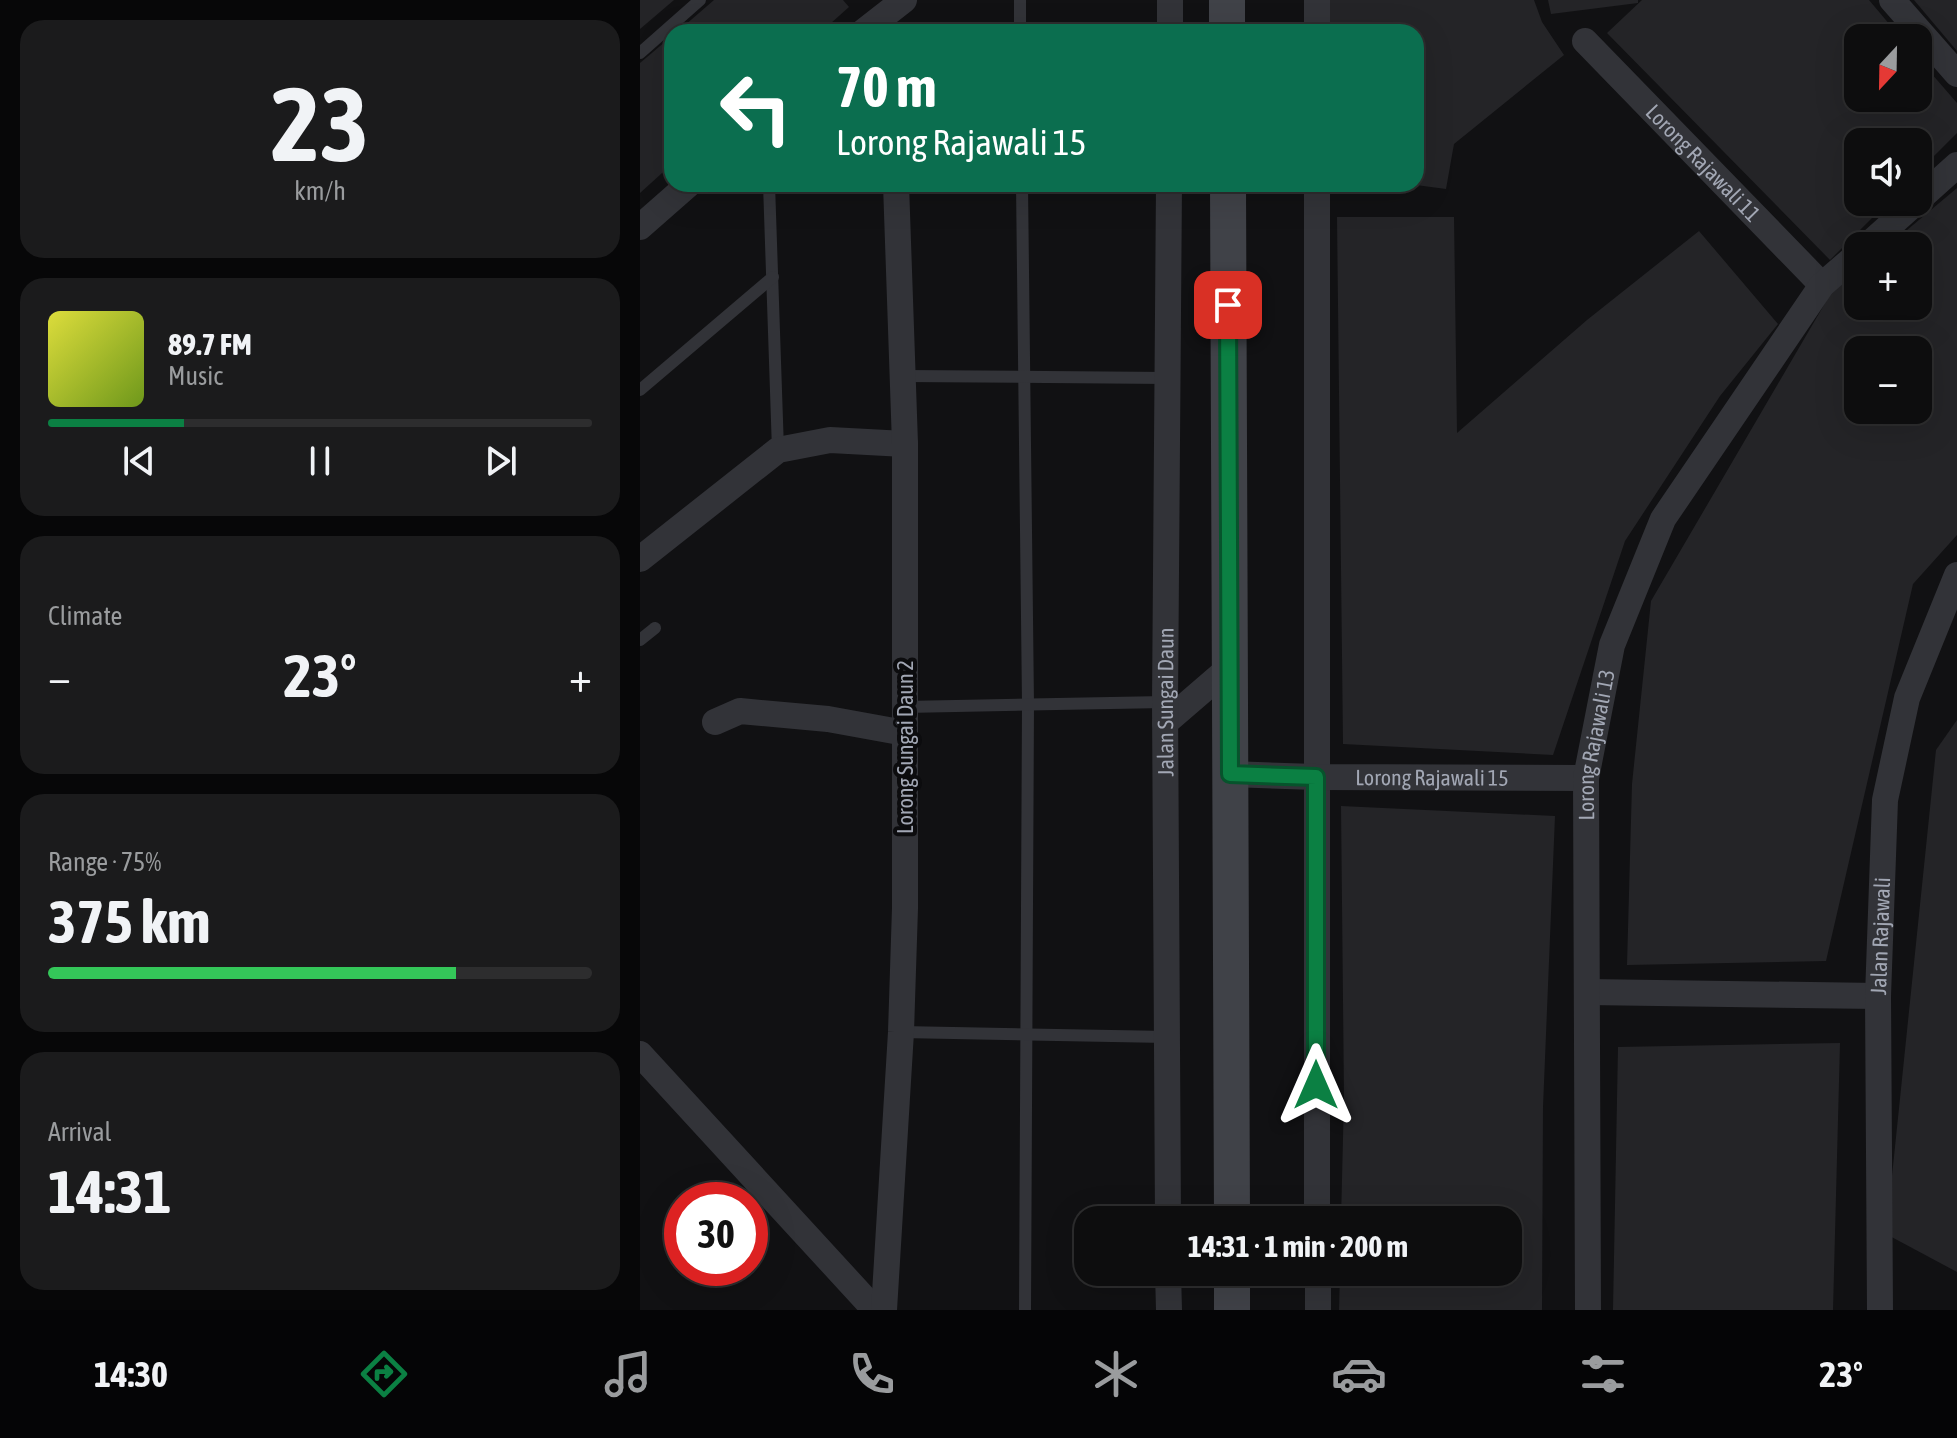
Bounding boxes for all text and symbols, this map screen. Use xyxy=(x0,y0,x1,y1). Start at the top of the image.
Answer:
north arrow xyxy=(1844,24,1932,112)
map controls xyxy=(1844,24,1932,424)
text: 70 m xyxy=(836,55,937,119)
icon: left xyxy=(704,56,808,160)
text: 23 xyxy=(271,64,369,183)
street label: Lorong Rajawali 11 xyxy=(1641,99,1766,227)
text: Lorong Rajawali 15 xyxy=(836,121,1087,163)
button: sound xyxy=(1844,128,1932,216)
text: km/h xyxy=(294,176,346,206)
button: + xyxy=(1844,232,1932,320)
pin xyxy=(1194,271,1262,339)
icon: arrive xyxy=(1206,283,1250,327)
text: 89.7 FM xyxy=(168,327,252,361)
button: − xyxy=(1844,336,1932,424)
text: Music xyxy=(168,361,223,391)
icon: previous xyxy=(117,439,161,483)
icon: pause xyxy=(298,439,342,483)
icon: next xyxy=(479,439,523,483)
text: Climate xyxy=(48,601,122,631)
street label: Jalan Sungai Daun xyxy=(1152,627,1179,776)
text: 23° xyxy=(284,641,356,710)
text: − xyxy=(48,651,71,701)
text: + xyxy=(569,651,592,701)
street label: Lorong Sungai Daun 2 xyxy=(892,660,918,834)
street label: Lorong Rajawali 13 xyxy=(1573,667,1620,821)
street label: Lorong Rajawali 15 xyxy=(1355,764,1509,791)
text: Range · 75% xyxy=(48,847,161,877)
street label: Jalan Rajawali xyxy=(1865,877,1895,995)
text: 375 km xyxy=(48,887,210,956)
position arrow xyxy=(1274,1043,1358,1127)
text: Arrival xyxy=(48,1117,112,1147)
text: 14:31 xyxy=(48,1157,171,1226)
speed limit sign: 30 xyxy=(664,1182,768,1286)
text: 14:31 · 1 min · 200 m xyxy=(1188,1229,1408,1263)
icon: directions xyxy=(356,1346,412,1402)
icon: music xyxy=(600,1346,656,1402)
icon: phone xyxy=(844,1346,900,1402)
icon: climate xyxy=(1088,1346,1144,1402)
icon: car xyxy=(1331,1346,1387,1402)
icon: filters xyxy=(1575,1346,1631,1402)
text: 14:30 xyxy=(94,1353,168,1395)
text: 23° xyxy=(1819,1353,1863,1395)

